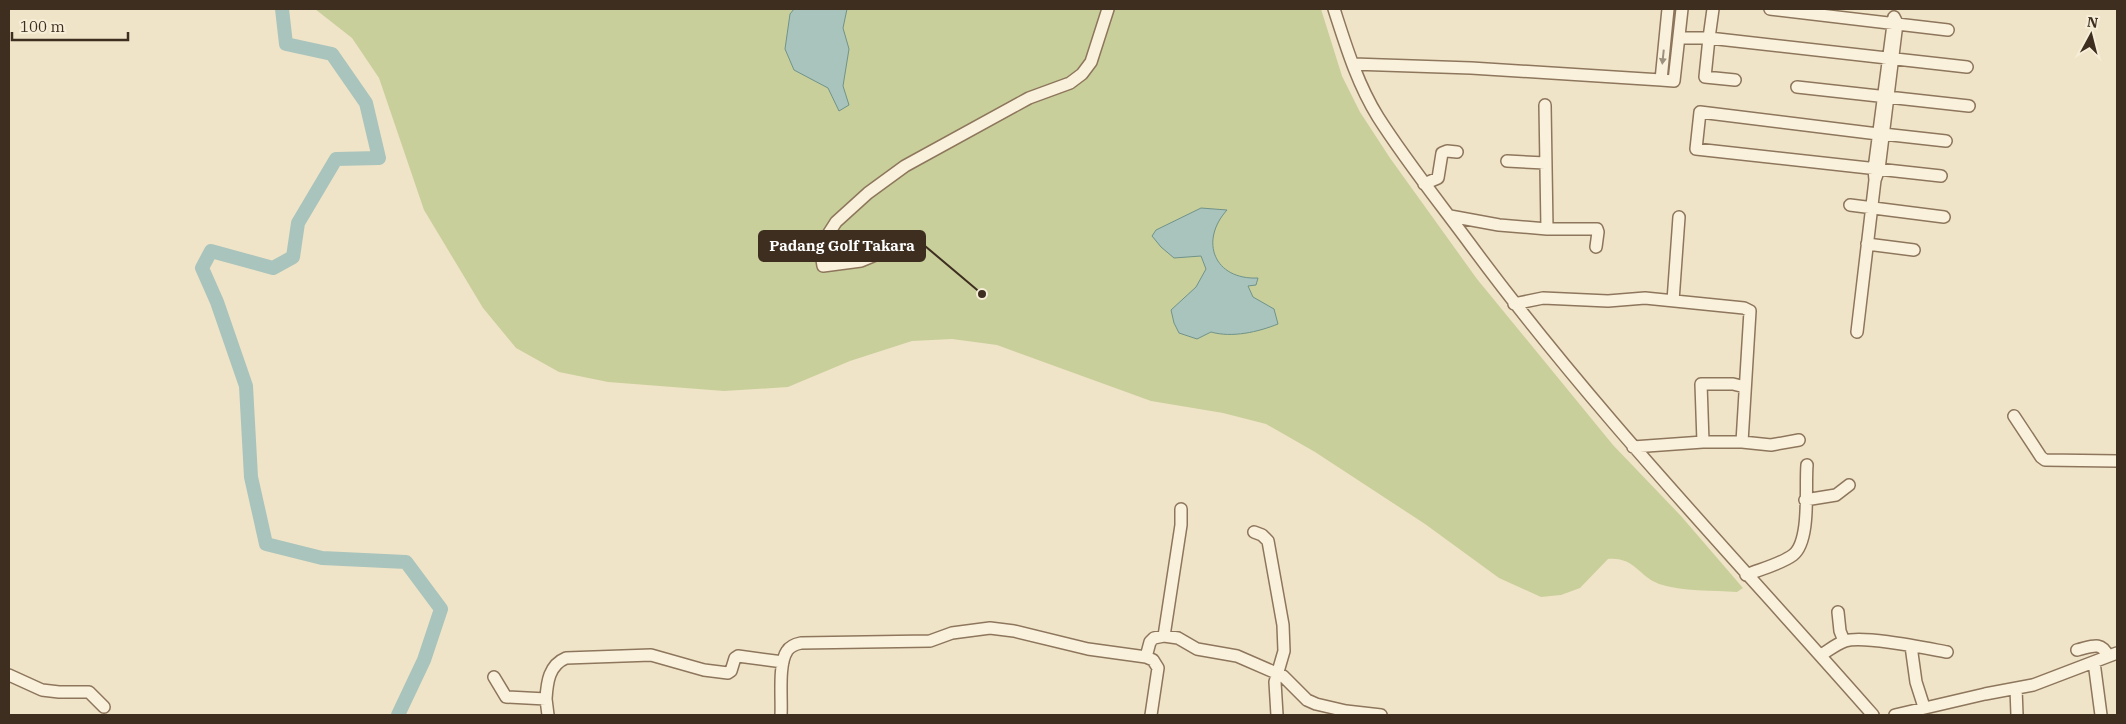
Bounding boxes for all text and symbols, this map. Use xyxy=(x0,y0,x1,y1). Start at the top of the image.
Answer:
scale bar xyxy=(12,10,129,42)
north arrow xyxy=(2066,10,2116,60)
text: N xyxy=(2086,12,2099,32)
text: 100 m xyxy=(20,17,65,36)
one-way arrow xyxy=(1659,50,1667,66)
callout: Padang Golf Takara xyxy=(759,231,925,261)
text: Padang Golf Takara xyxy=(769,236,915,255)

